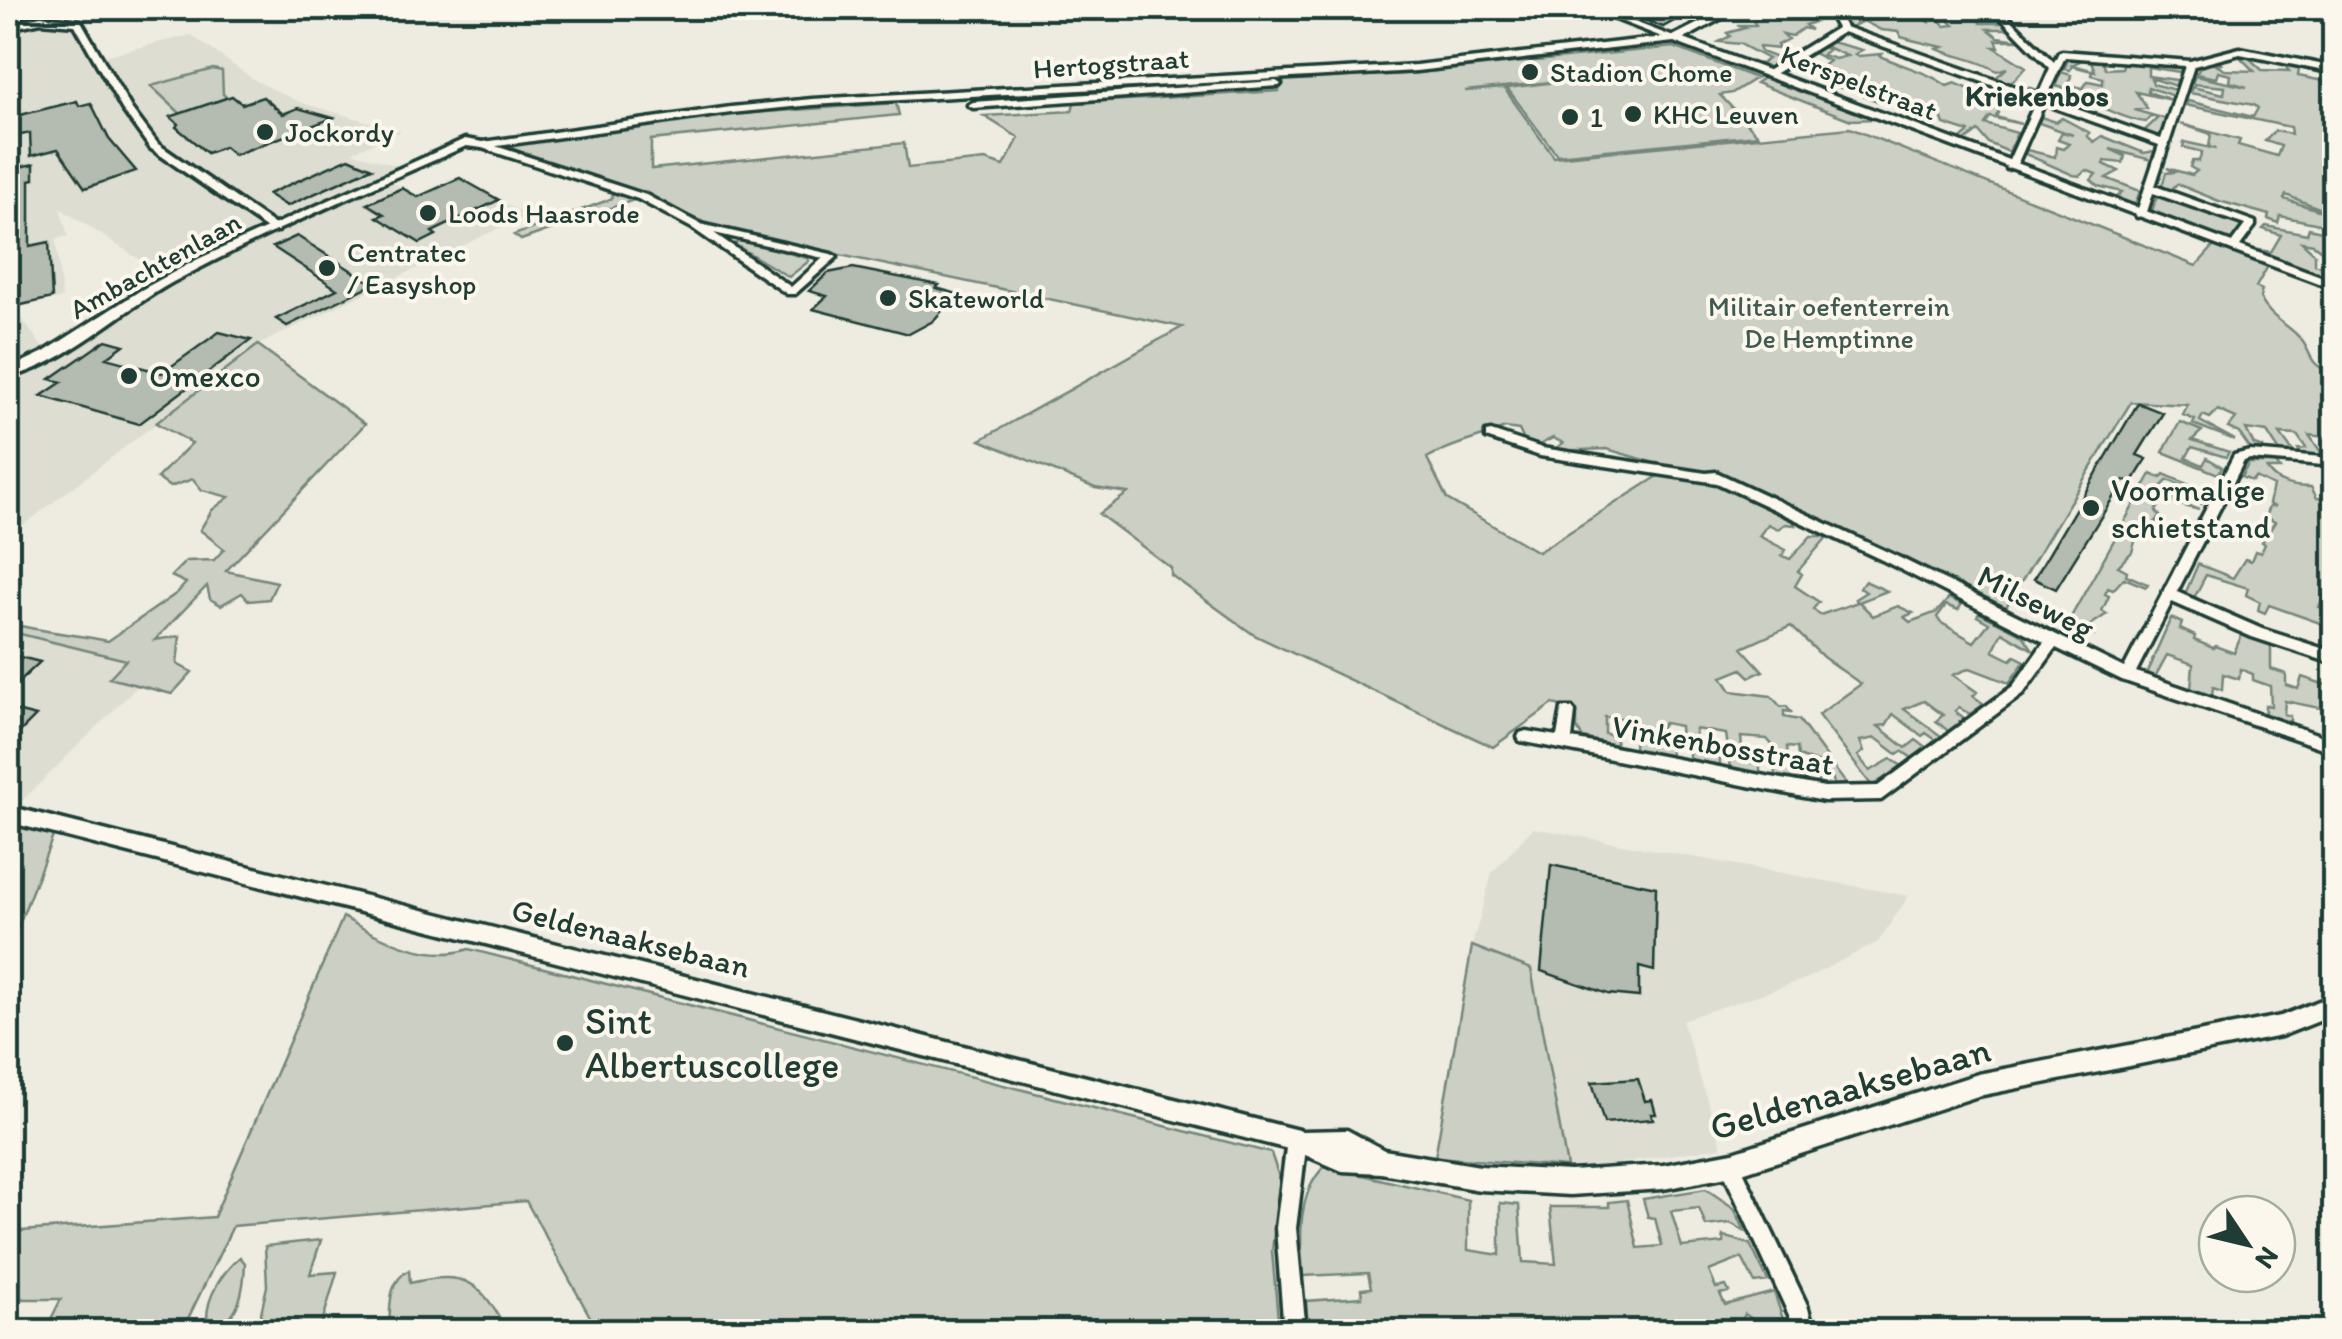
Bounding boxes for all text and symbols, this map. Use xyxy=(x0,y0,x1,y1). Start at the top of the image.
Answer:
street label: Kerspelstraat xyxy=(1776,37,1942,127)
street label: Hertogstraat xyxy=(1032,41,1190,85)
place label: Stadion Chome xyxy=(1550,55,1733,89)
marker: Stadion Chome xyxy=(1519,61,1541,83)
district label: Kriekenbos xyxy=(1965,77,2109,114)
place label: KHC Leuven xyxy=(1653,97,1799,131)
place label: 1 xyxy=(1590,100,1603,134)
marker: KHC Leuven xyxy=(1622,103,1644,125)
marker: 1 xyxy=(1559,106,1581,128)
place label: Jockordy xyxy=(285,115,394,149)
marker: Jockordy xyxy=(254,121,276,143)
place label: Loods Haasrode xyxy=(448,196,640,230)
marker: Loods Haasrode xyxy=(417,202,439,224)
street label: Ambachtenlaan xyxy=(63,204,247,326)
place label: Centratec / Easyshop xyxy=(347,235,476,301)
marker: Centratec / Easyshop xyxy=(316,257,338,279)
place label: Skateworld xyxy=(908,281,1044,315)
marker: Skateworld xyxy=(877,287,899,309)
park label: Militair oefenterrein De Hemptinne xyxy=(1708,289,1950,355)
place label: Omexco xyxy=(149,357,261,395)
marker: Omexco xyxy=(118,365,140,387)
place label: Voormalige schietstand xyxy=(2111,471,2270,546)
marker: Voormalige schietstand xyxy=(2080,497,2102,519)
street label: Milseweg xyxy=(1971,557,2101,648)
street label: Vinkenbosstraat xyxy=(1609,707,1837,783)
street label: Geldenaaksebaan xyxy=(508,890,754,986)
place label: Sint Albertuscollege xyxy=(585,998,839,1088)
street label: Geldenaaksebaan xyxy=(1704,1026,1996,1150)
marker: Sint Albertuscollege xyxy=(554,1032,576,1054)
north arrow xyxy=(2197,1194,2297,1294)
text: N xyxy=(2248,1241,2287,1276)

